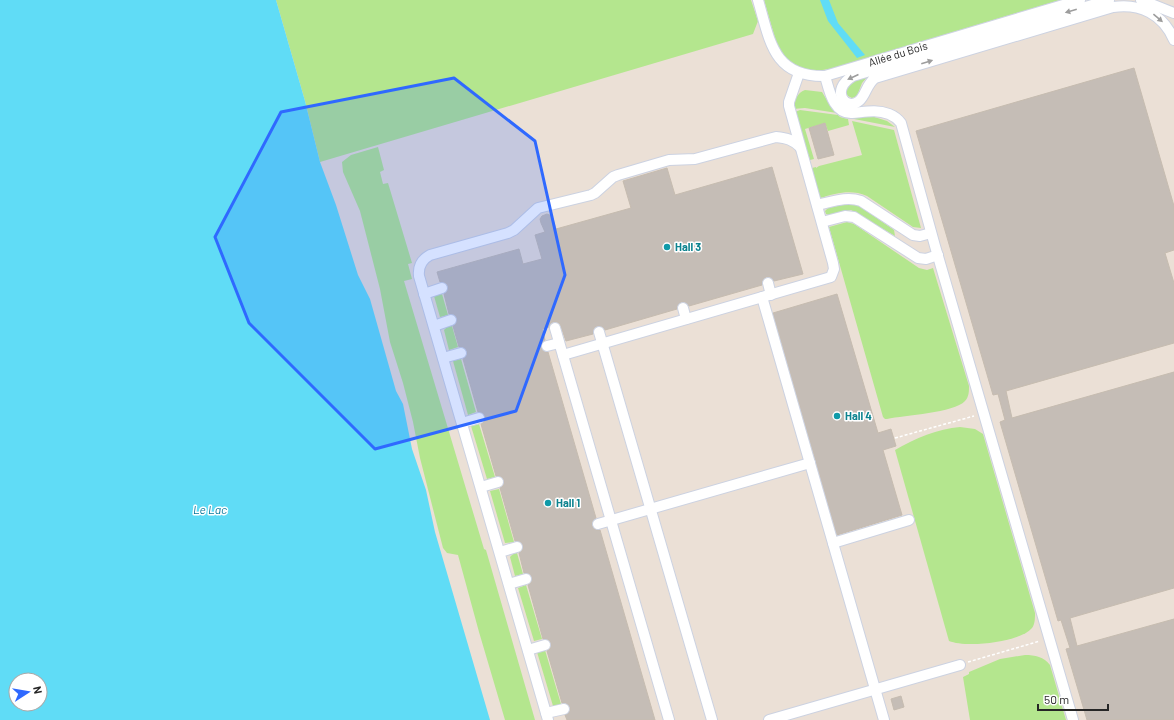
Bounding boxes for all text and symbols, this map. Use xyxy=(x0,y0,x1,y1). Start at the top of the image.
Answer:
one-way arrow xyxy=(1065,8,1077,14)
one-way arrow xyxy=(1152,13,1163,22)
street label: Allée du Bois xyxy=(867,38,929,69)
one-way arrow xyxy=(921,59,933,65)
one-way arrow xyxy=(847,74,859,80)
place label: Hall 3 xyxy=(675,240,701,253)
marker: Hall 3 xyxy=(662,242,672,252)
place label: Hall 4 xyxy=(845,409,872,422)
marker: Hall 4 xyxy=(832,411,842,421)
place label: Hall 1 xyxy=(556,496,580,509)
marker: Hall 1 xyxy=(543,498,553,508)
water label: Le Lac xyxy=(193,502,227,516)
north arrow xyxy=(8,672,48,712)
text: N xyxy=(31,685,45,695)
scale bar xyxy=(1038,686,1108,712)
text: 50 m xyxy=(1044,692,1069,706)

